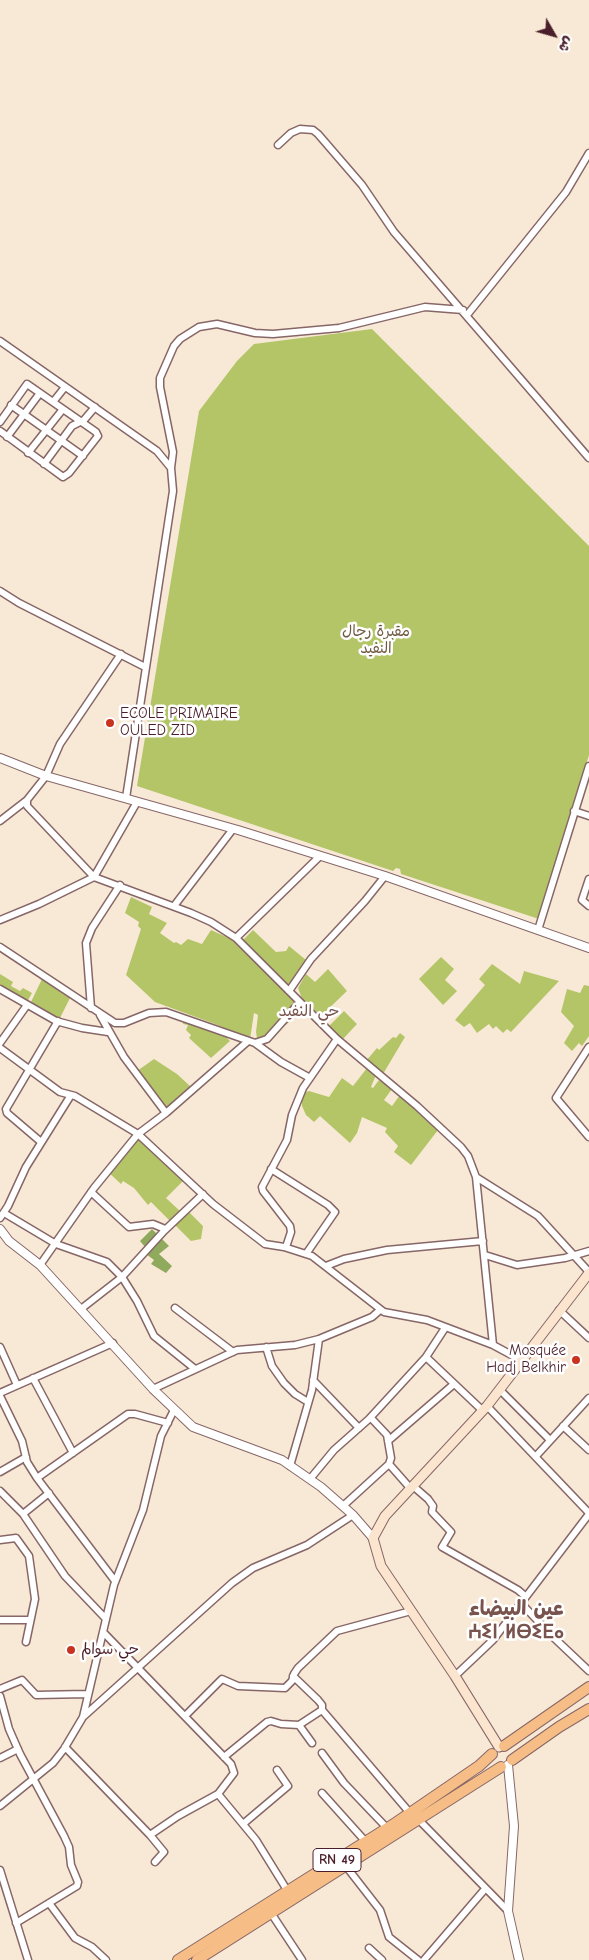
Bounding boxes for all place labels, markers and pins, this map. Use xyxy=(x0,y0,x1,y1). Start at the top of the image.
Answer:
place label: ECOLE PRIMAIRE OULED ZID xyxy=(120,705,238,740)
marker: ECOLE PRIMAIRE OULED ZID xyxy=(104,717,116,729)
place label: Mosquée Hadj Belkhir xyxy=(486,1342,566,1377)
marker: Mosquée Hadj Belkhir xyxy=(570,1354,582,1366)
place label: حي سوالم xyxy=(81,1641,139,1659)
marker: حي سوالم xyxy=(65,1644,77,1656)

